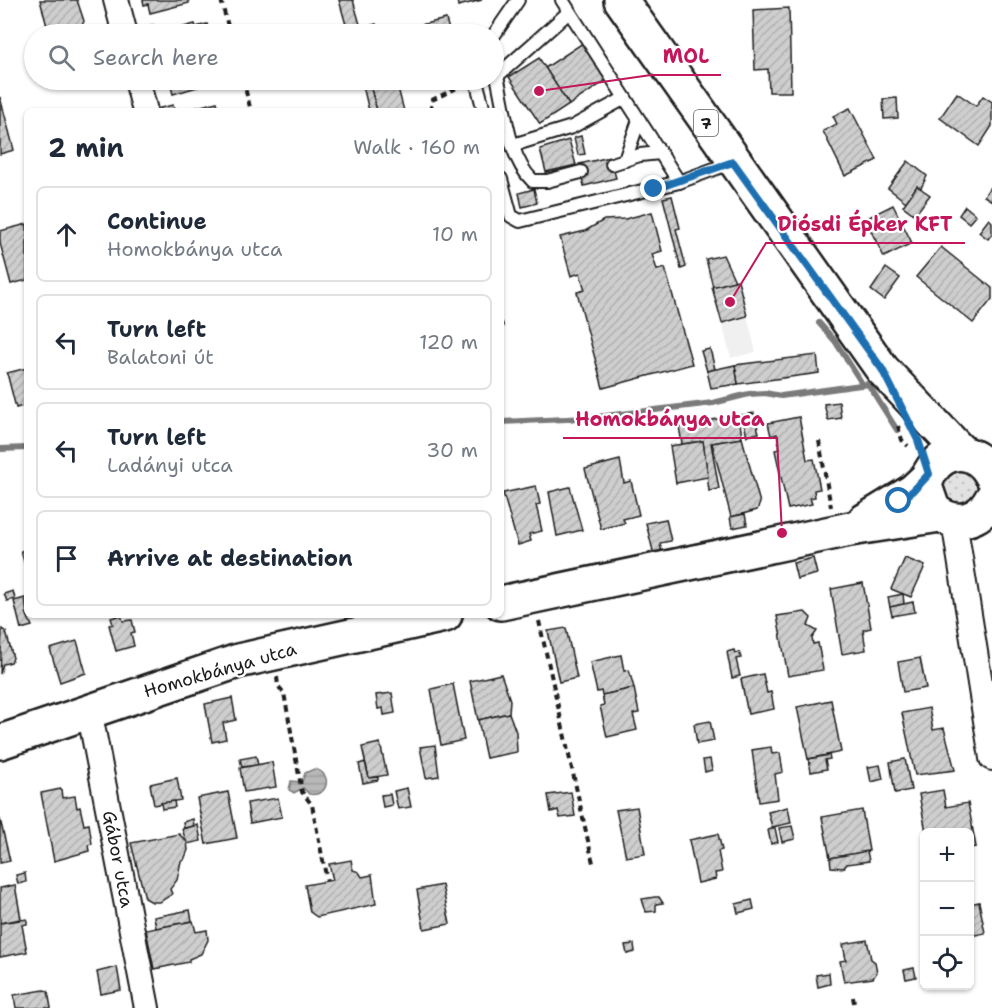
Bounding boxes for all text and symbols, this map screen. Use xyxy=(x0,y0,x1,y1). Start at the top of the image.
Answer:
search box xyxy=(24,24,504,90)
callout: MOL xyxy=(651,37,721,75)
icon: search xyxy=(45,41,78,74)
text: Search here xyxy=(93,43,219,72)
text: MOL xyxy=(663,43,709,69)
road number: 7 xyxy=(694,110,718,136)
text: 2 min xyxy=(48,130,124,165)
text: Walk · 160 m xyxy=(353,134,480,160)
route end xyxy=(640,175,666,201)
callout: Diósdi Épker KFT xyxy=(766,205,965,243)
text: Continue xyxy=(107,207,207,236)
text: Diósdi Épker KFT xyxy=(778,209,953,237)
icon: ahead xyxy=(50,218,83,251)
text: 10 m xyxy=(432,221,478,247)
text: Homokbánya utca xyxy=(107,236,282,262)
text: Turn left xyxy=(107,315,206,344)
icon: left xyxy=(50,326,83,359)
text: 120 m xyxy=(419,329,478,355)
text: Balatoni út xyxy=(107,344,214,370)
callout: Homokbánya utca xyxy=(563,400,777,438)
text: Homokbánya utca xyxy=(575,406,765,432)
text: Turn left xyxy=(107,423,206,452)
icon: left xyxy=(50,434,83,467)
text: 30 m xyxy=(426,437,478,463)
text: Ladányi utca xyxy=(107,452,233,478)
route start xyxy=(885,487,911,513)
icon: arrive xyxy=(50,542,83,575)
text: Arrive at destination xyxy=(107,544,353,573)
street label: Homokbánya utca xyxy=(141,637,299,703)
street label: Gábor utca xyxy=(97,808,139,910)
map controls xyxy=(920,828,974,990)
button: + xyxy=(920,828,974,882)
button: − xyxy=(920,882,974,936)
button: locate xyxy=(920,936,974,990)

